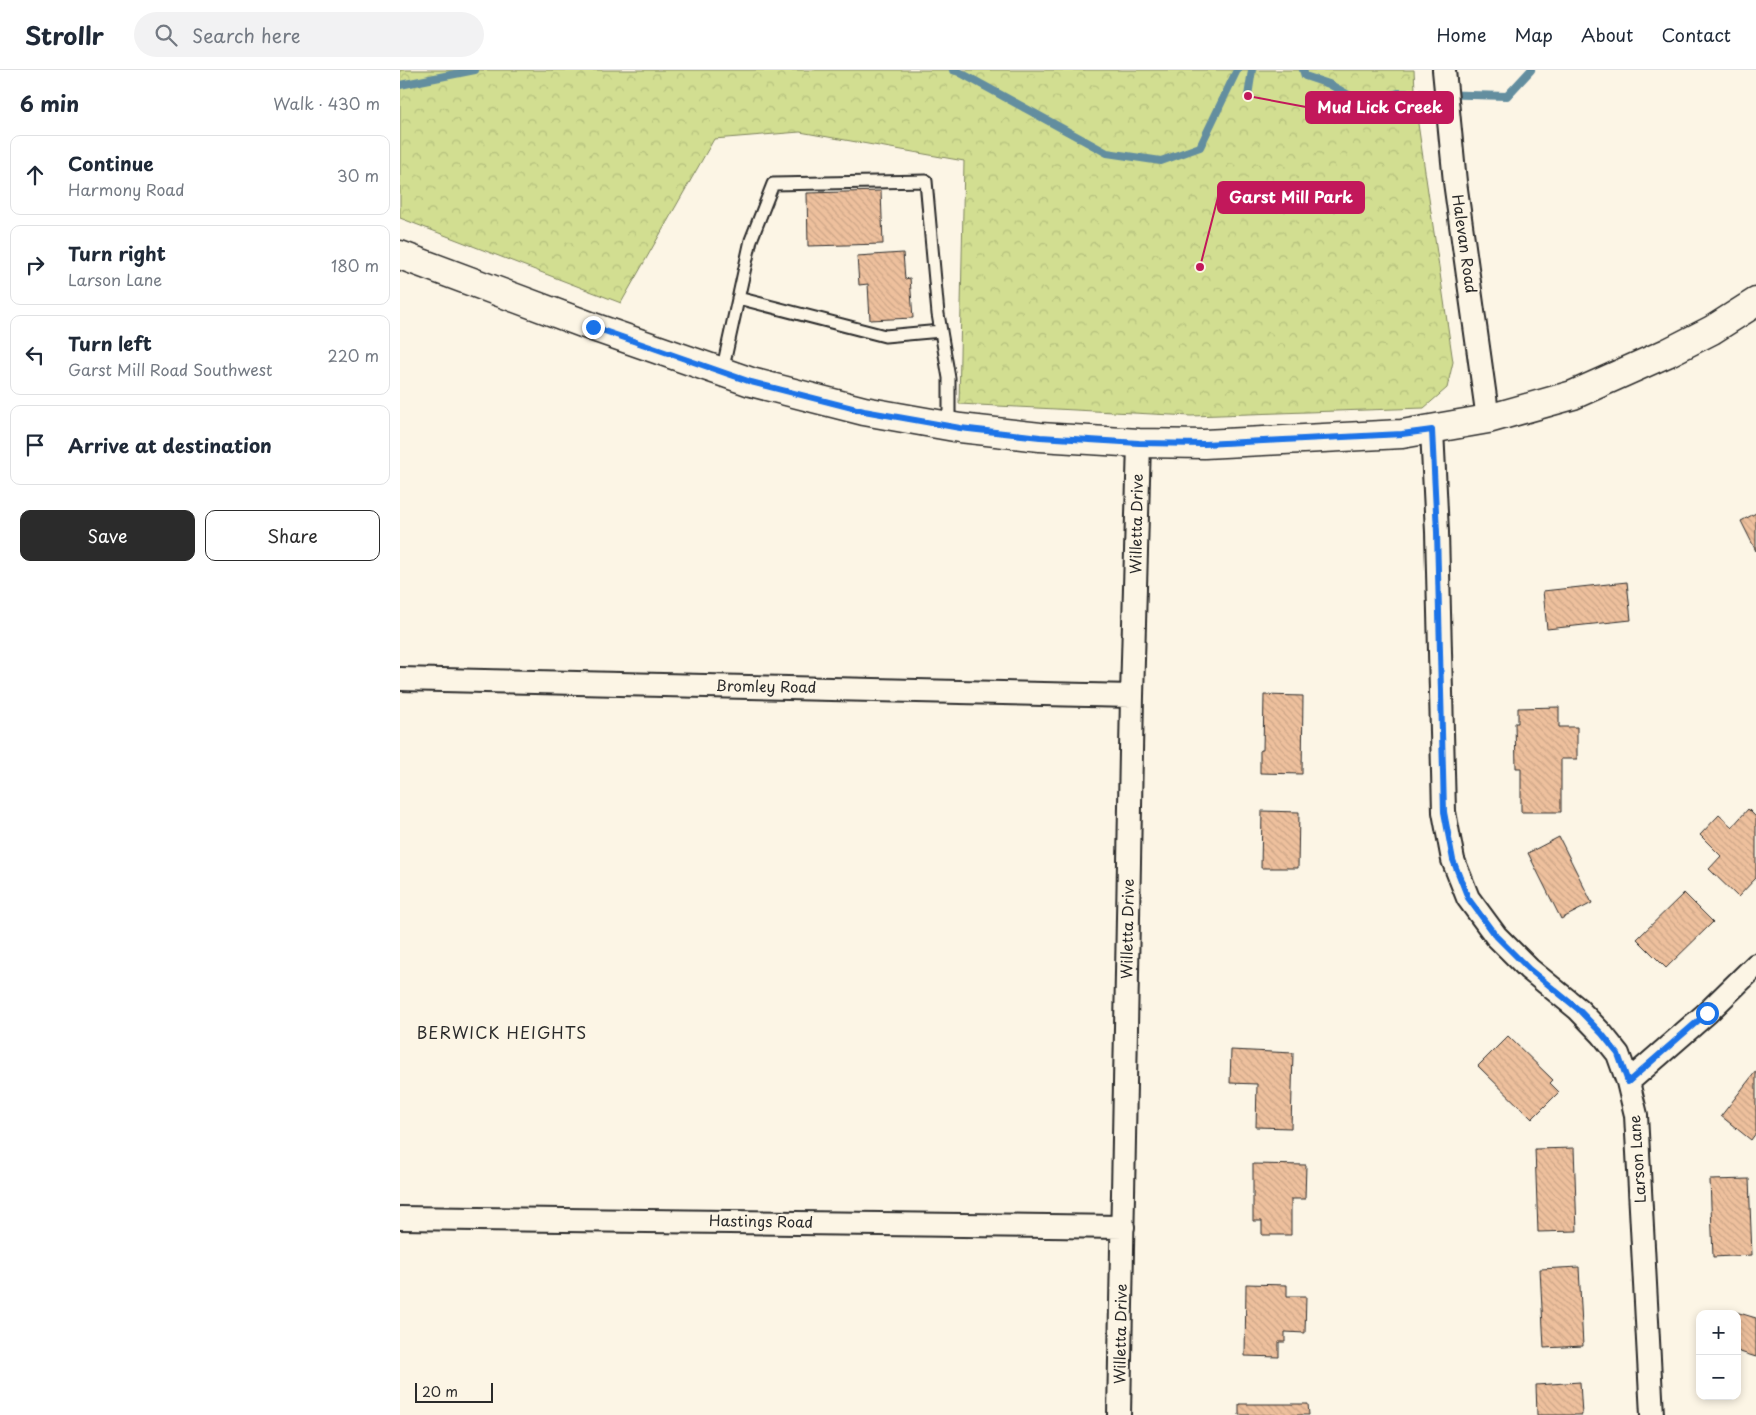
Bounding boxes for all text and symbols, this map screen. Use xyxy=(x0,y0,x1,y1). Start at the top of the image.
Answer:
search box xyxy=(134,12,484,57)
text: Strollr xyxy=(25,17,104,53)
icon: search xyxy=(152,21,180,49)
text: Search here xyxy=(192,21,301,49)
text: Home xyxy=(1436,21,1486,48)
text: Map xyxy=(1514,21,1553,48)
text: About xyxy=(1581,21,1633,48)
text: Contact xyxy=(1661,21,1731,48)
text: 6 min xyxy=(20,87,79,119)
text: Walk · 430 m xyxy=(273,91,380,115)
callout: Mud Lick Creek xyxy=(1306,92,1453,123)
text: Mud Lick Creek xyxy=(1317,94,1443,118)
text: Continue xyxy=(68,149,154,177)
icon: ahead xyxy=(21,161,49,189)
text: 30 m xyxy=(337,163,379,187)
text: Harmony Road xyxy=(68,177,185,201)
callout: Garst Mill Park xyxy=(1218,182,1364,213)
text: Garst Mill Park xyxy=(1229,184,1353,208)
street label: Halevan Road xyxy=(1447,193,1484,295)
text: Turn right xyxy=(68,239,166,267)
icon: right xyxy=(21,251,49,279)
text: 180 m xyxy=(331,253,379,277)
text: Larson Lane xyxy=(68,267,162,291)
route end xyxy=(582,316,605,339)
text: Turn left xyxy=(68,329,152,357)
icon: left xyxy=(21,341,49,369)
text: 220 m xyxy=(328,343,379,367)
text: Garst Mill Road Southwest xyxy=(68,357,272,381)
icon: arrive xyxy=(21,431,49,459)
text: Arrive at destination xyxy=(68,431,272,459)
street label: Willetta Drive xyxy=(1123,474,1148,574)
button: Save xyxy=(20,510,195,561)
button: Share xyxy=(205,510,380,561)
street label: Bromley Road xyxy=(716,673,817,698)
street label: Willetta Drive xyxy=(1114,879,1139,979)
route start xyxy=(1696,1002,1719,1025)
district label: BERWICK HEIGHTS xyxy=(417,1020,587,1044)
street label: Larson Lane xyxy=(1622,1114,1651,1204)
street label: Hastings Road xyxy=(709,1208,813,1233)
street label: Willetta Drive xyxy=(1107,1284,1132,1384)
map controls xyxy=(1696,1310,1741,1400)
button: + xyxy=(1696,1310,1741,1355)
button: − xyxy=(1696,1355,1741,1400)
scale bar xyxy=(415,1380,492,1403)
text: 20 m xyxy=(422,1381,458,1402)

